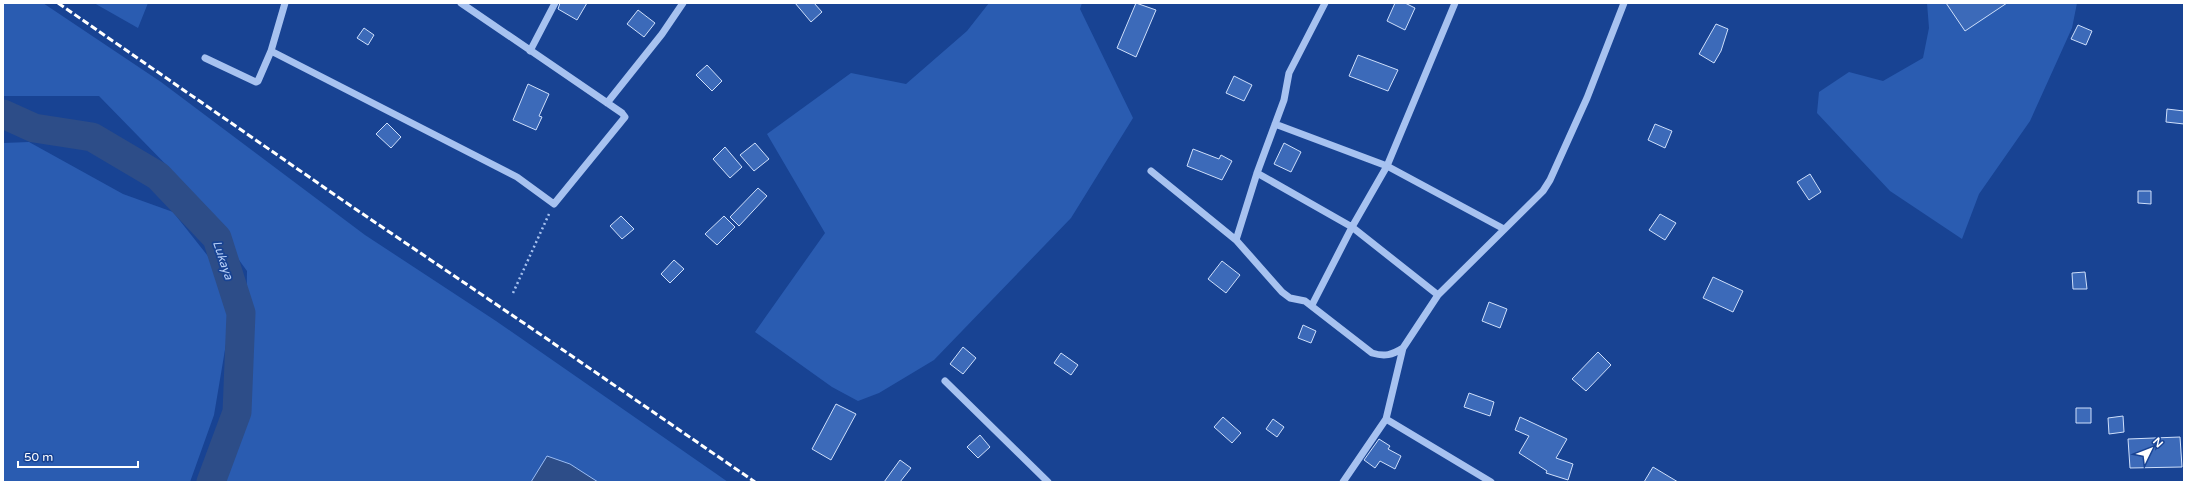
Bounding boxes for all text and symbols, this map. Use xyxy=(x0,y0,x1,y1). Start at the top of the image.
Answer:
water label: Lukaya xyxy=(210,239,236,282)
north arrow xyxy=(2131,429,2171,469)
text: N xyxy=(2150,435,2166,450)
scale bar xyxy=(18,443,138,469)
text: 50 m xyxy=(24,450,53,464)

